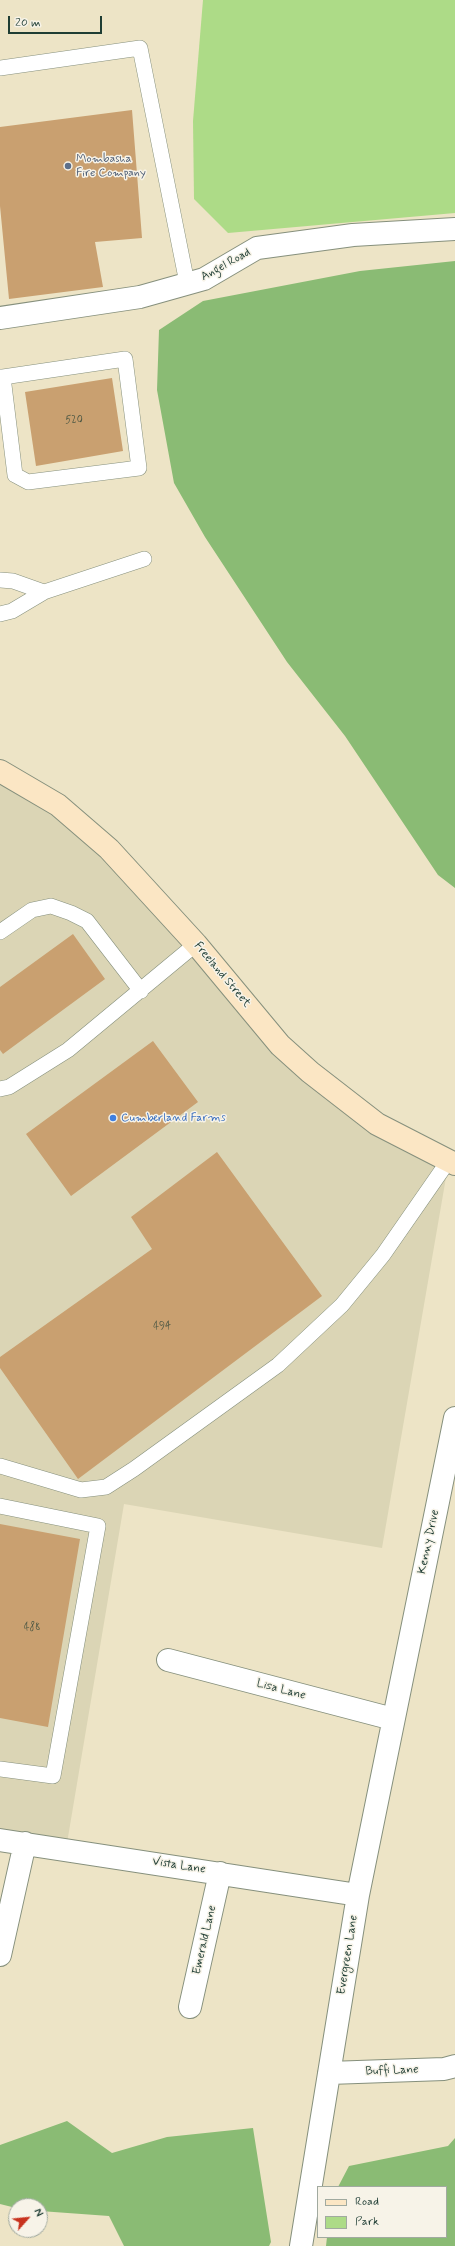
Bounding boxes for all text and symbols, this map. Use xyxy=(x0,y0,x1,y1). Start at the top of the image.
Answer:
scale bar xyxy=(10,8,104,34)
text: 20 m xyxy=(15,15,41,31)
place label: Mombasha Fire Company xyxy=(76,152,146,180)
marker: Mombasha Fire Company xyxy=(63,161,73,171)
street label: Angel Road xyxy=(199,245,253,285)
house number: 520 xyxy=(65,415,83,427)
street label: Freeland Street xyxy=(190,939,254,1011)
place label: Cumberland Farms xyxy=(121,1111,226,1125)
marker: Cumberland Farms xyxy=(108,1113,118,1123)
house number: 494 xyxy=(153,1321,171,1333)
street label: Kenny Drive xyxy=(415,1508,443,1576)
house number: 488 xyxy=(24,1622,40,1634)
street label: Lisa Lane xyxy=(255,1677,307,1703)
street label: Vista Lane xyxy=(151,1855,207,1877)
street label: Emerald Lane xyxy=(190,1904,220,1976)
street label: Evergreen Lane xyxy=(335,1914,361,1996)
street label: Buffi Lane xyxy=(365,2063,419,2079)
legend xyxy=(317,2186,447,2238)
text: Road xyxy=(355,2194,379,2210)
north arrow xyxy=(8,2198,48,2238)
text: N xyxy=(30,2207,46,2219)
text: Park xyxy=(355,2214,379,2230)

